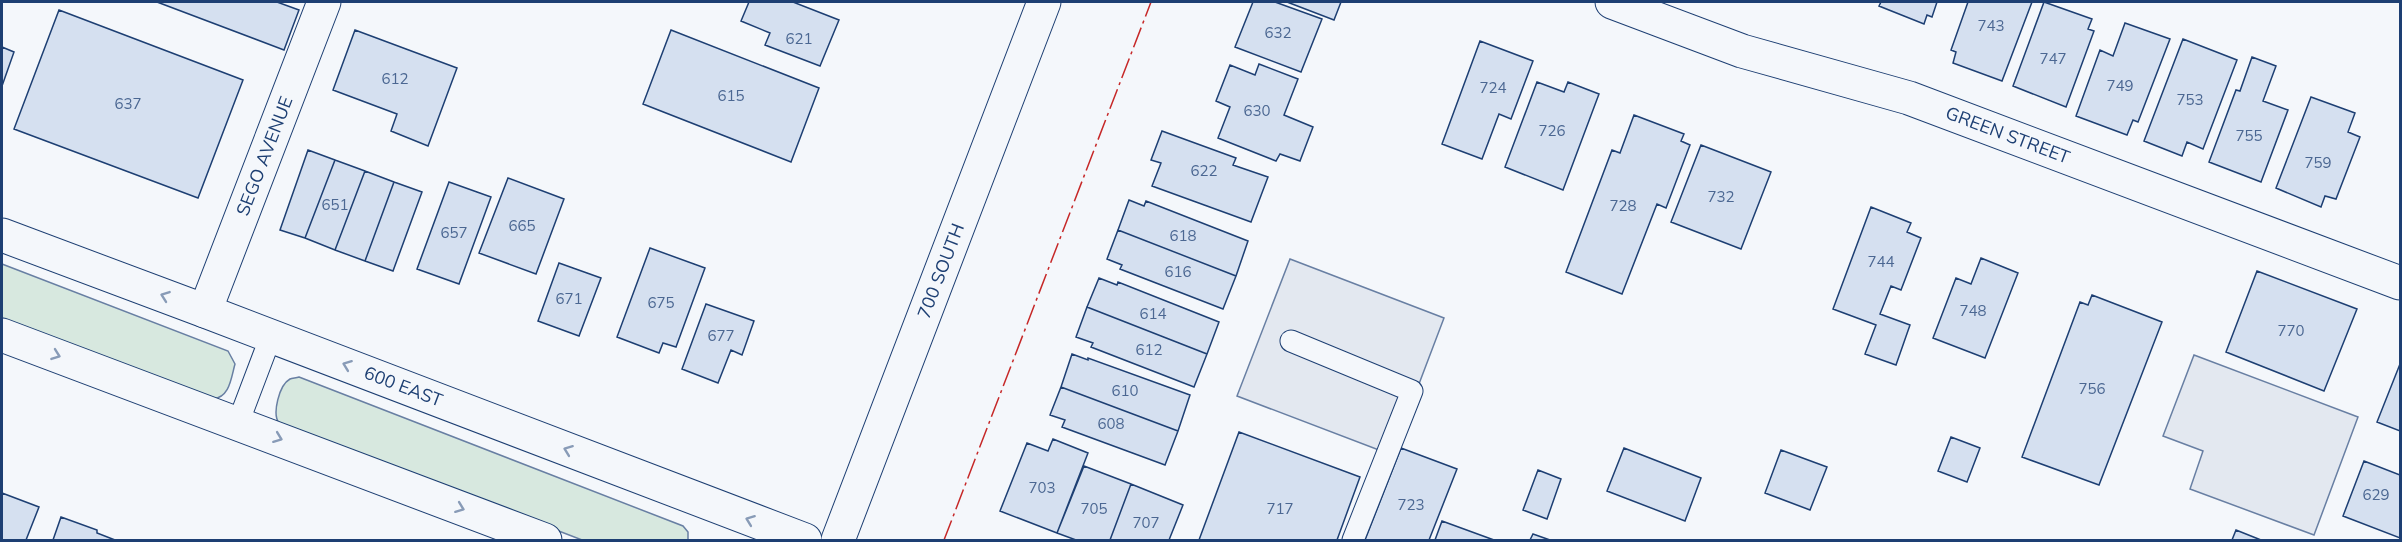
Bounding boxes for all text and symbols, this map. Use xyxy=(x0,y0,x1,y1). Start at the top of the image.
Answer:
house number: 743 xyxy=(1977,16,2005,35)
house number: 632 xyxy=(1264,23,1292,42)
house number: 621 xyxy=(785,29,813,48)
house number: 747 xyxy=(2039,49,2067,68)
house number: 612 xyxy=(381,69,409,88)
house number: 749 xyxy=(2106,76,2134,95)
house number: 724 xyxy=(1479,78,1507,97)
house number: 615 xyxy=(717,86,745,105)
house number: 753 xyxy=(2176,90,2204,109)
street label: SEGO AVENUE xyxy=(231,93,298,219)
house number: 637 xyxy=(114,94,142,113)
house number: 630 xyxy=(1243,101,1271,120)
street label: GREEN STREET xyxy=(1943,101,2073,169)
house number: 726 xyxy=(1538,121,1566,140)
house number: 755 xyxy=(2235,126,2263,145)
house number: 759 xyxy=(2304,153,2332,172)
house number: 622 xyxy=(1190,161,1218,180)
house number: 732 xyxy=(1707,187,1735,206)
house number: 651 xyxy=(321,195,349,214)
house number: 728 xyxy=(1609,196,1637,215)
house number: 665 xyxy=(508,216,536,235)
street label: 700 SOUTH xyxy=(912,220,969,322)
house number: 657 xyxy=(440,223,468,242)
house number: 618 xyxy=(1169,226,1197,245)
house number: 744 xyxy=(1867,252,1895,271)
house number: 616 xyxy=(1164,262,1192,281)
house number: 671 xyxy=(555,289,583,308)
one-way arrow xyxy=(160,291,171,303)
house number: 675 xyxy=(647,293,675,312)
house number: 748 xyxy=(1959,301,1987,320)
house number: 614 xyxy=(1139,304,1167,323)
house number: 770 xyxy=(2277,321,2305,340)
house number: 677 xyxy=(707,326,735,345)
house number: 612 xyxy=(1135,340,1163,359)
one-way arrow xyxy=(50,348,61,361)
one-way arrow xyxy=(342,360,353,372)
street label: 600 EAST xyxy=(361,361,446,412)
house number: 756 xyxy=(2078,379,2106,398)
house number: 610 xyxy=(1111,381,1139,400)
house number: 608 xyxy=(1097,414,1125,433)
one-way arrow xyxy=(272,431,283,443)
one-way arrow xyxy=(563,445,574,457)
house number: 703 xyxy=(1028,478,1056,497)
house number: 629 xyxy=(2362,485,2390,504)
house number: 723 xyxy=(1397,495,1425,514)
house number: 705 xyxy=(1080,499,1108,518)
house number: 717 xyxy=(1266,499,1294,518)
one-way arrow xyxy=(454,501,465,513)
house number: 707 xyxy=(1132,513,1160,532)
one-way arrow xyxy=(746,514,756,527)

